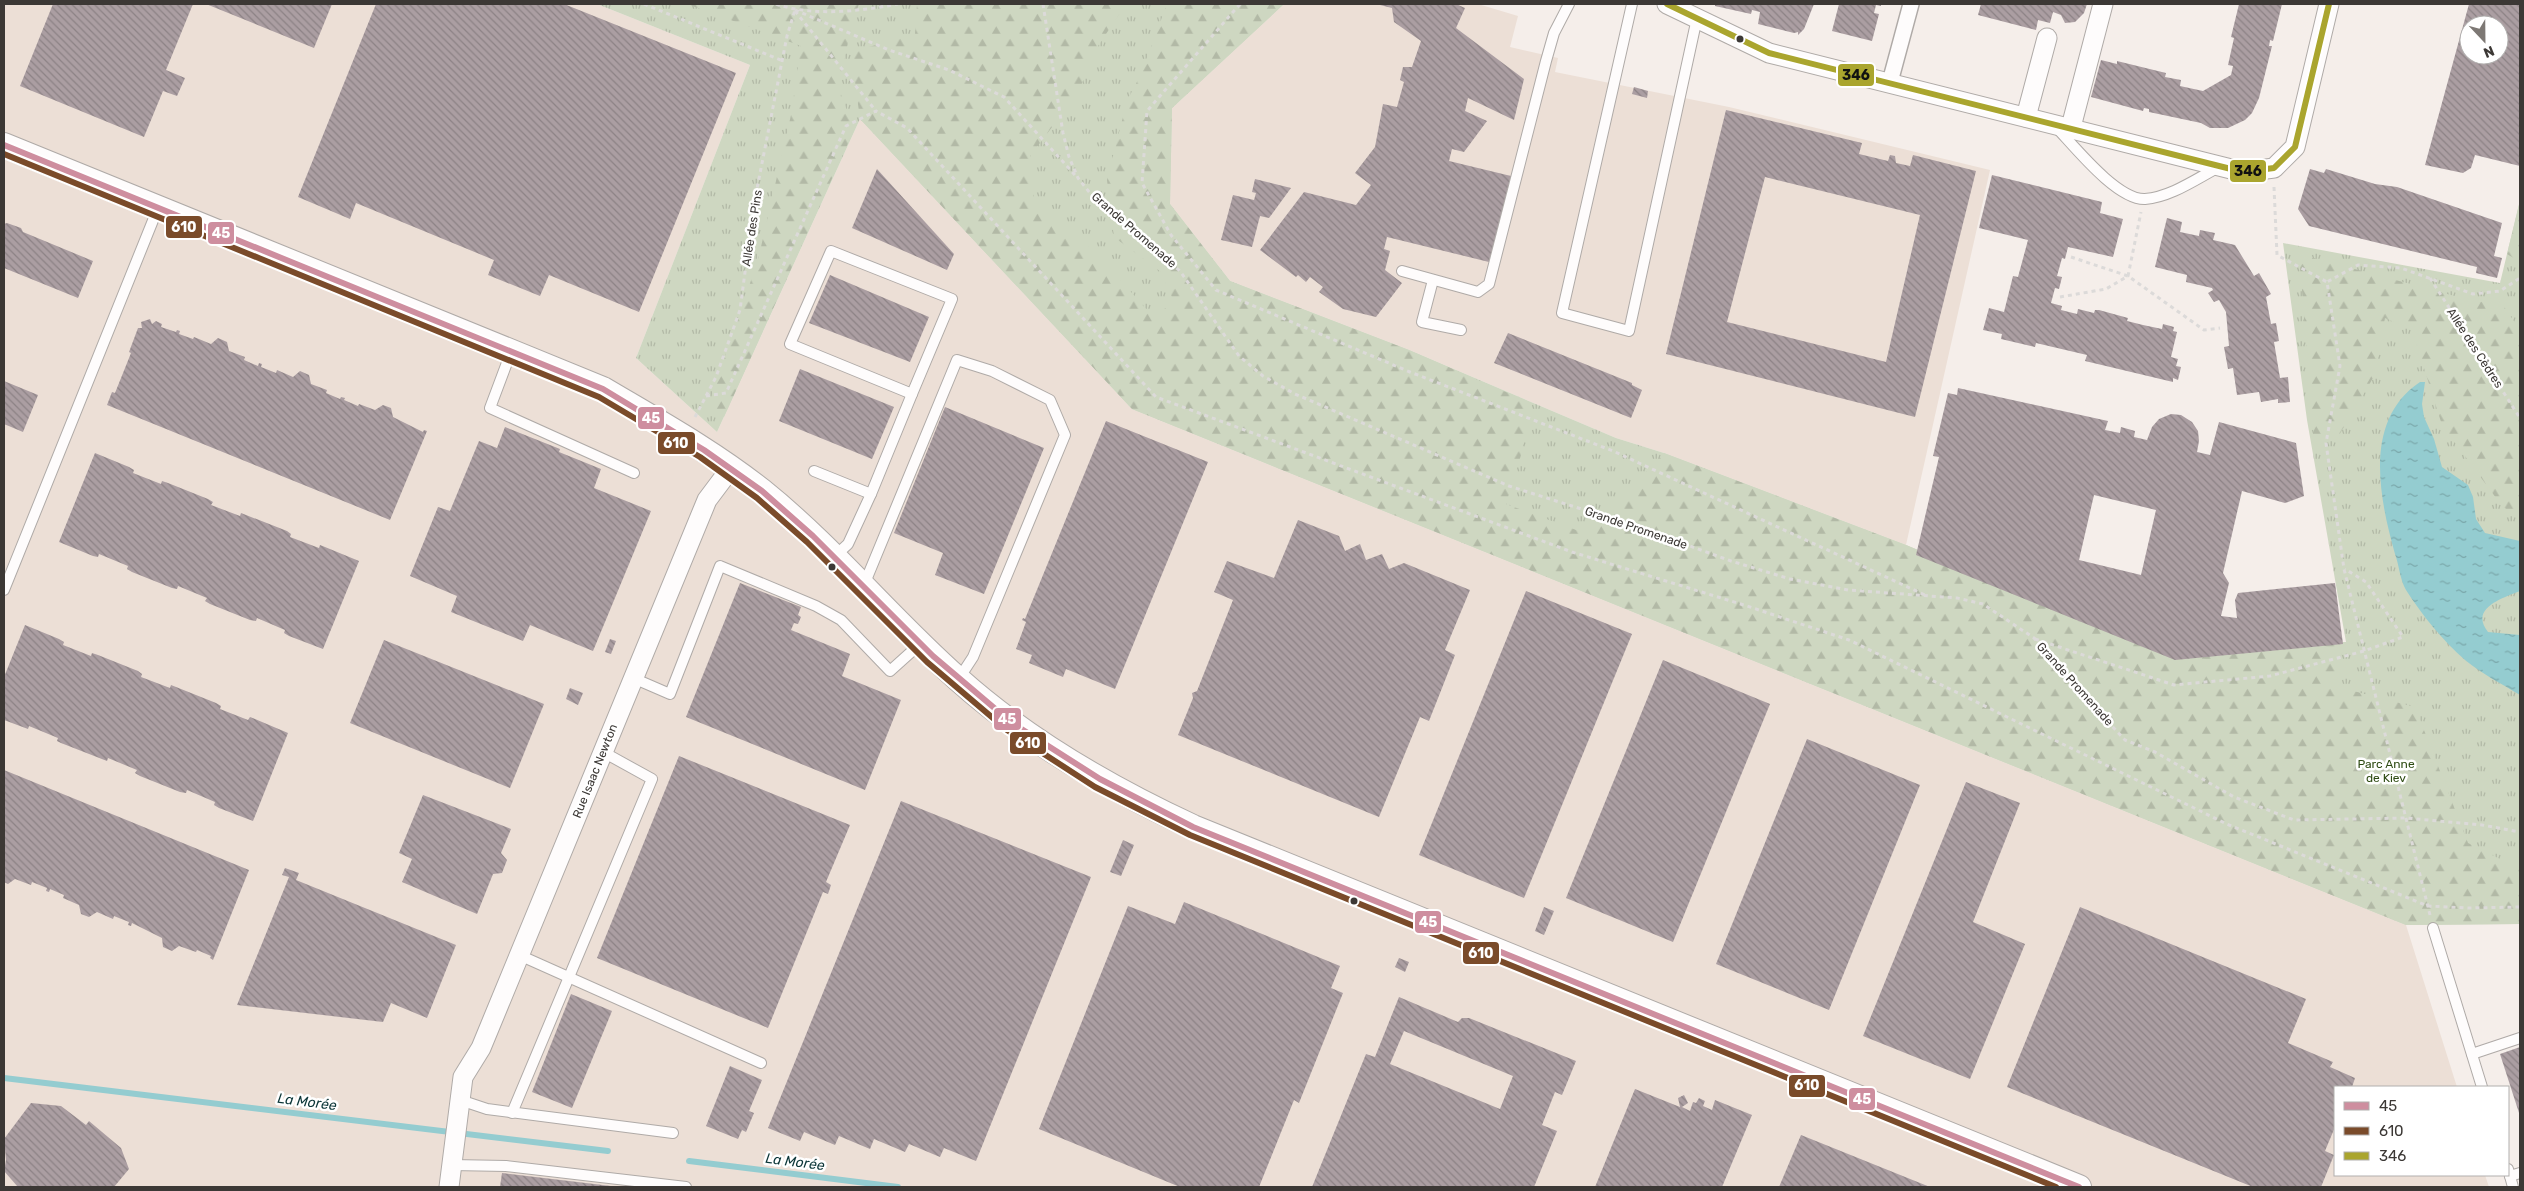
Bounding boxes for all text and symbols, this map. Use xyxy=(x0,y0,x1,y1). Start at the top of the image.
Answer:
north arrow xyxy=(2459,15,2509,65)
unlabelled marker xyxy=(1735,34,1745,44)
text: N xyxy=(2481,42,2497,61)
line badge: 346 xyxy=(1837,63,1875,87)
text: 346 xyxy=(1842,67,1870,84)
line badge: 346 xyxy=(2229,159,2267,183)
text: 346 xyxy=(2234,163,2262,180)
street label: Allée des Pins xyxy=(739,189,765,267)
street label: Grande Promenade xyxy=(1089,189,1179,271)
line badge: 610 xyxy=(165,215,203,239)
text: 610 xyxy=(171,219,197,236)
line badge: 45 xyxy=(207,221,235,245)
text: 45 xyxy=(212,225,230,242)
street label: Allée des Cèdres xyxy=(2444,305,2506,391)
line badge: 45 xyxy=(637,406,665,430)
text: 45 xyxy=(642,410,660,427)
line badge: 610 xyxy=(657,431,696,455)
text: 610 xyxy=(663,435,689,452)
street label: Grande Promenade xyxy=(1583,504,1689,552)
unlabelled marker xyxy=(827,562,837,572)
street label: Grande Promenade xyxy=(2034,639,2116,729)
line badge: 45 xyxy=(993,707,1022,731)
text: 45 xyxy=(998,711,1016,728)
street label: Rue Isaac Newton xyxy=(570,722,620,820)
line badge: 610 xyxy=(1009,731,1047,755)
text: 610 xyxy=(1015,735,1041,752)
park label: Parc Anne de Kiev xyxy=(2357,757,2415,785)
unlabelled marker xyxy=(1349,896,1359,906)
line badge: 45 xyxy=(1414,910,1442,934)
text: 45 xyxy=(1419,914,1437,931)
line badge: 610 xyxy=(1462,941,1500,965)
text: 610 xyxy=(1468,945,1494,962)
line badge: 610 xyxy=(1788,1074,1826,1098)
text: 610 xyxy=(1794,1077,1820,1094)
legend xyxy=(2334,1086,2509,1176)
line badge: 45 xyxy=(1848,1087,1876,1111)
water label: La Morée xyxy=(276,1090,338,1114)
text: 45 xyxy=(1853,1091,1871,1108)
text: 45 xyxy=(2379,1097,2397,1115)
text: 610 xyxy=(2379,1122,2404,1140)
text: 346 xyxy=(2379,1147,2406,1165)
water label: La Morée xyxy=(764,1150,826,1174)

